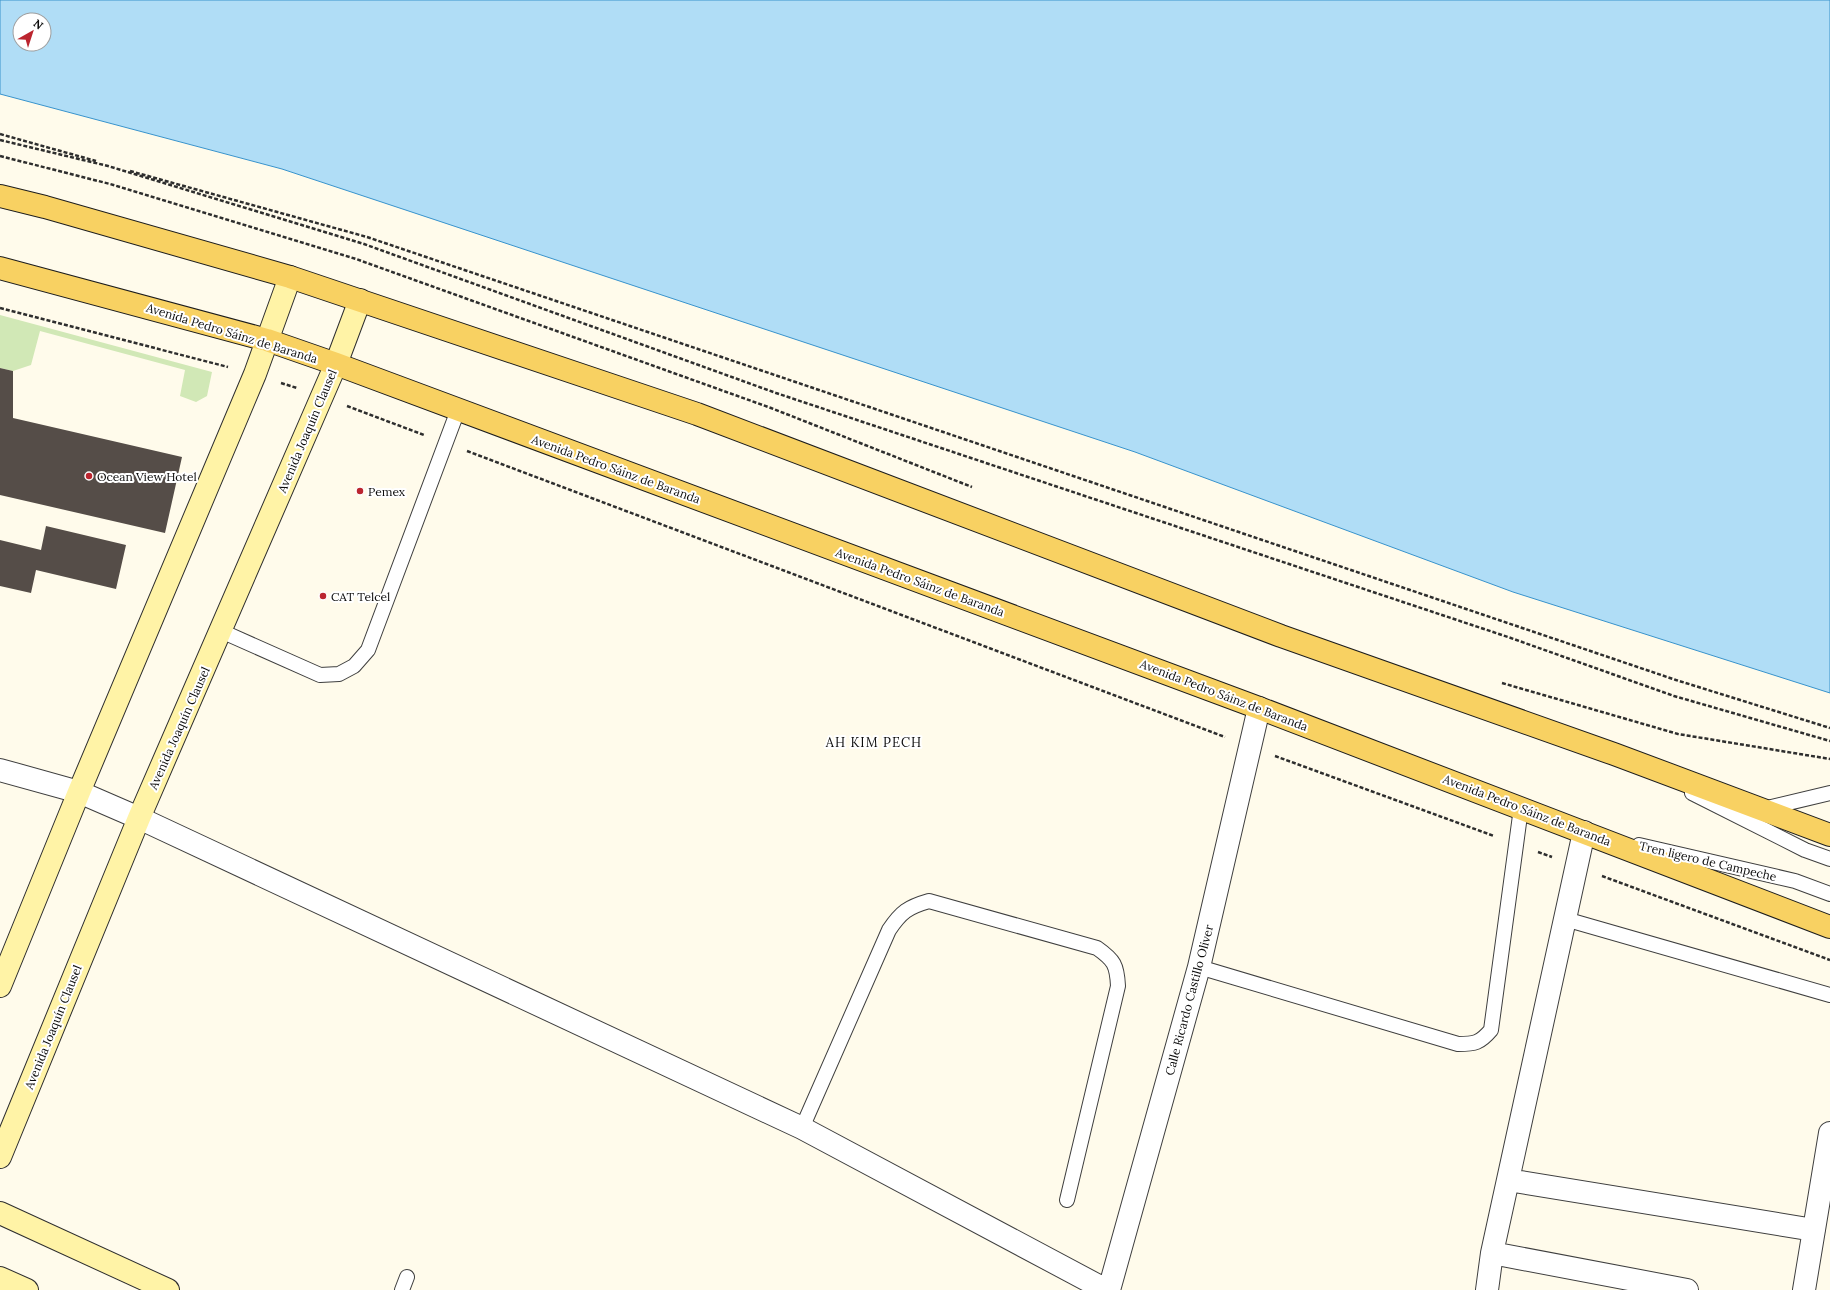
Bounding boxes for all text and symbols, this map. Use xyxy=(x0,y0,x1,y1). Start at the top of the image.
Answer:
north arrow xyxy=(12,12,52,52)
text: N xyxy=(31,16,46,33)
street label: Avenida Pedro Sáinz de Baranda xyxy=(144,299,319,366)
street label: Avenida Joaquín Clausel xyxy=(274,367,340,496)
street label: Avenida Pedro Sáinz de Baranda xyxy=(529,431,702,507)
place label: Ocean View Hotel xyxy=(97,469,197,484)
marker: Ocean View Hotel xyxy=(84,471,94,481)
place label: Pemex xyxy=(368,484,406,499)
marker: Pemex xyxy=(355,486,365,496)
street label: Avenida Pedro Sáinz de Baranda xyxy=(833,544,1006,620)
place label: CAT Telcel xyxy=(331,589,390,604)
marker: CAT Telcel xyxy=(318,591,328,601)
street label: Avenida Pedro Sáinz de Baranda xyxy=(1137,656,1310,734)
street label: Avenida Joaquín Clausel xyxy=(145,664,213,793)
district label: AH KIM PECH xyxy=(825,734,922,751)
street label: Avenida Pedro Sáinz de Baranda xyxy=(1440,771,1613,849)
street label: Tren ligero de Campeche xyxy=(1638,838,1779,884)
street label: Calle Ricardo Castillo Oliver xyxy=(1162,922,1217,1077)
street label: Avenida Joaquín Clausel xyxy=(21,963,85,1092)

